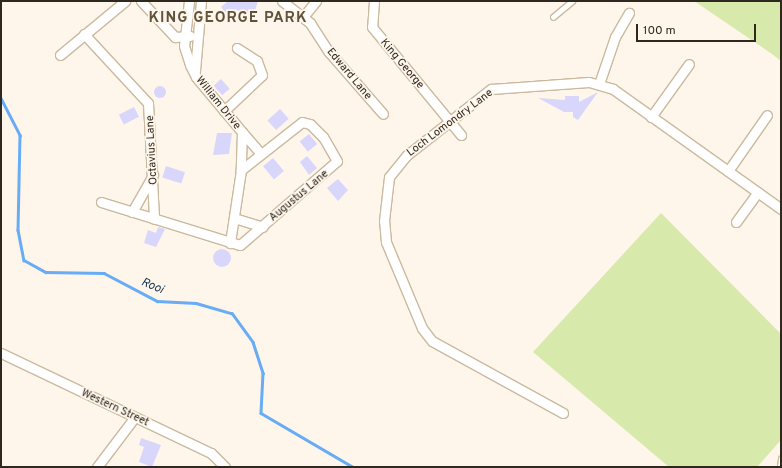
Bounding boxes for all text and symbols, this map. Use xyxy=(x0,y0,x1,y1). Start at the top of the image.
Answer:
district label: KING GEORGE PARK xyxy=(148,10,308,28)
scale bar xyxy=(638,16,758,42)
text: 100 m xyxy=(643,23,676,39)
street label: King George xyxy=(377,36,427,92)
street label: Edward Lane xyxy=(324,46,374,102)
street label: William Drive xyxy=(193,74,243,132)
street label: Loch Lomondry Lane xyxy=(404,86,496,160)
street label: Octavius Lane xyxy=(144,115,160,185)
street label: Augustus Lane xyxy=(267,167,331,225)
water label: Rooi xyxy=(139,276,165,298)
street label: Western Street xyxy=(79,387,151,429)

